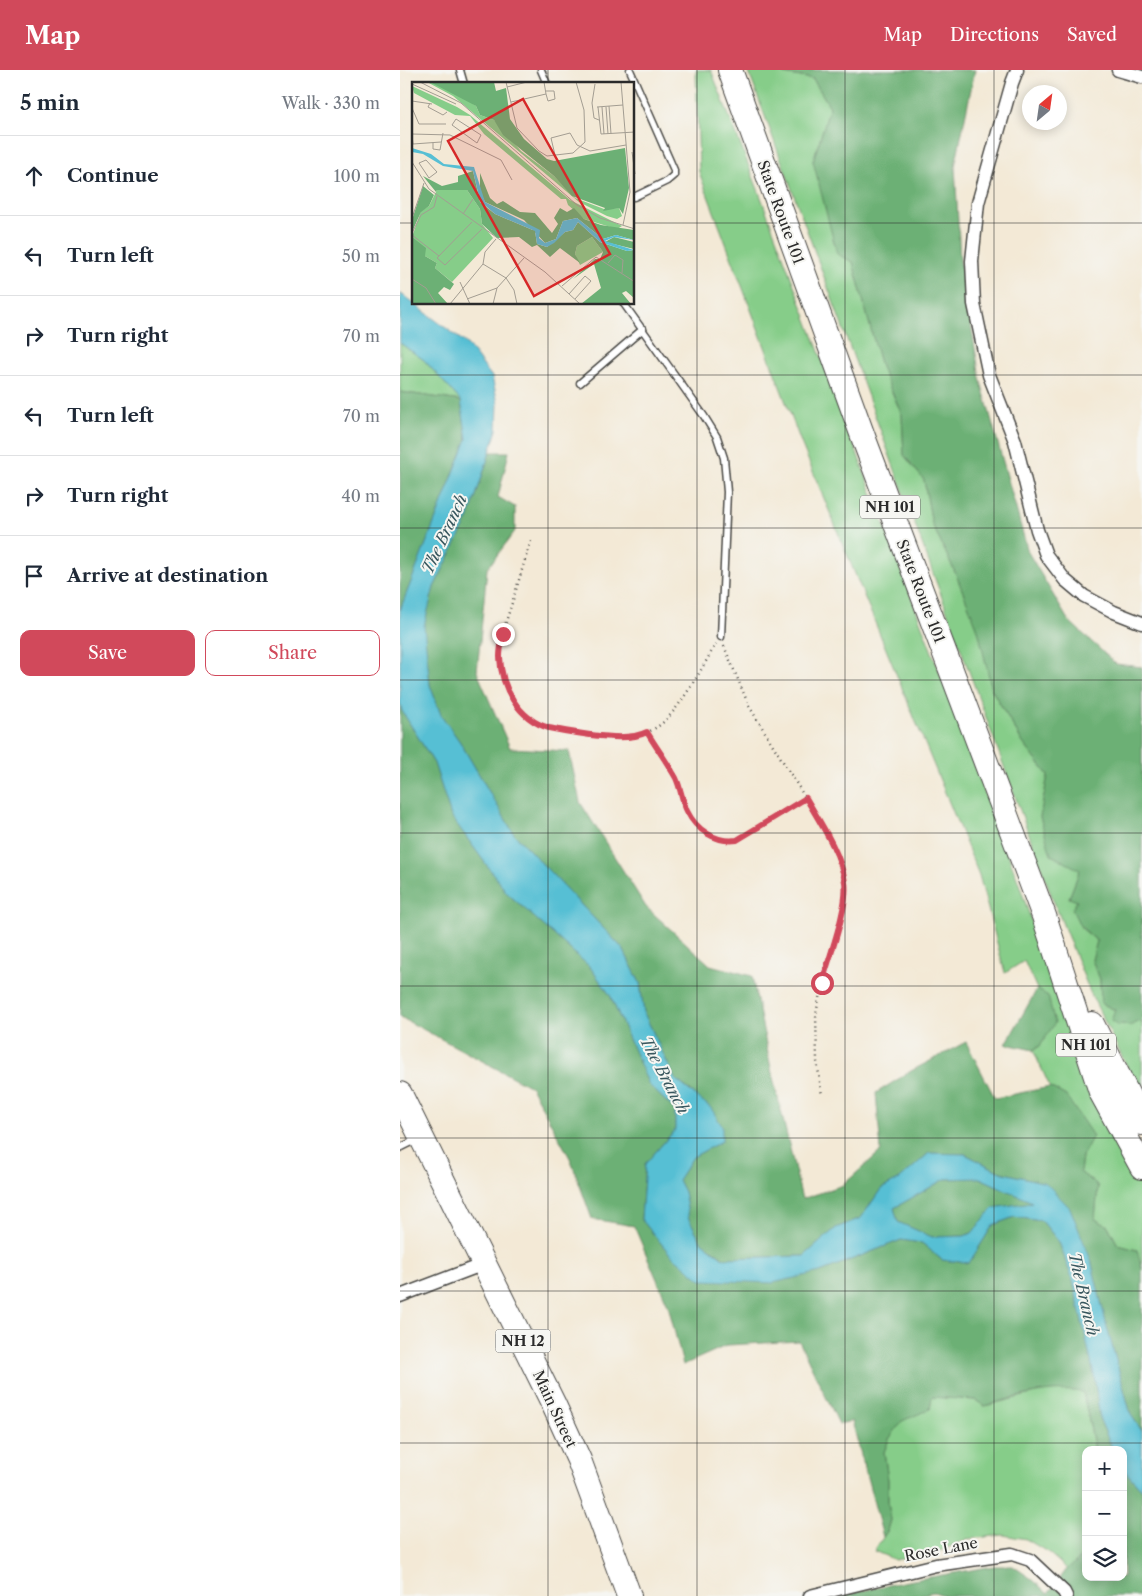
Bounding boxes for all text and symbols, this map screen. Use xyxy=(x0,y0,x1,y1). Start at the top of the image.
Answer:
text: Map xyxy=(25,21,80,50)
text: Map xyxy=(883,24,922,46)
text: Directions xyxy=(950,24,1039,46)
text: Saved xyxy=(1067,24,1117,46)
inset map xyxy=(412,82,635,305)
north arrow xyxy=(1022,85,1067,130)
text: 5 min xyxy=(20,90,80,115)
text: Walk · 330 m xyxy=(282,93,380,113)
street label: State Route 101 xyxy=(753,158,809,267)
icon: ahead xyxy=(20,162,48,190)
text: Continue xyxy=(67,164,159,187)
text: 100 m xyxy=(334,166,380,186)
icon: left xyxy=(20,242,48,270)
text: Turn left xyxy=(67,244,154,267)
text: 50 m xyxy=(342,246,380,266)
icon: right xyxy=(20,322,48,350)
text: Turn right xyxy=(67,324,168,347)
text: 70 m xyxy=(343,326,380,346)
icon: left xyxy=(20,402,48,430)
text: Turn left xyxy=(67,404,154,427)
text: 70 m xyxy=(343,406,380,426)
icon: right xyxy=(20,482,48,510)
text: Turn right xyxy=(67,484,168,507)
text: 40 m xyxy=(341,486,380,506)
water label: The Branch xyxy=(417,491,471,577)
road number: NH 101 xyxy=(860,496,920,518)
street label: State Route 101 xyxy=(893,537,950,646)
icon: arrive xyxy=(20,562,48,590)
text: Arrive at destination xyxy=(67,564,268,587)
route end xyxy=(492,623,515,646)
button: Save xyxy=(20,630,195,676)
button: Share xyxy=(205,630,380,676)
route start xyxy=(811,972,834,995)
water label: The Branch xyxy=(636,1033,694,1117)
road number: NH 101 xyxy=(1056,1034,1116,1056)
water label: The Branch xyxy=(1065,1250,1103,1338)
road number: NH 12 xyxy=(496,1330,550,1352)
street label: Main Street xyxy=(529,1367,582,1451)
map controls xyxy=(1082,1446,1127,1581)
button: + xyxy=(1082,1446,1127,1491)
button: − xyxy=(1082,1491,1127,1536)
street label: Rose Lane xyxy=(903,1533,979,1565)
button: layers xyxy=(1082,1536,1127,1581)

